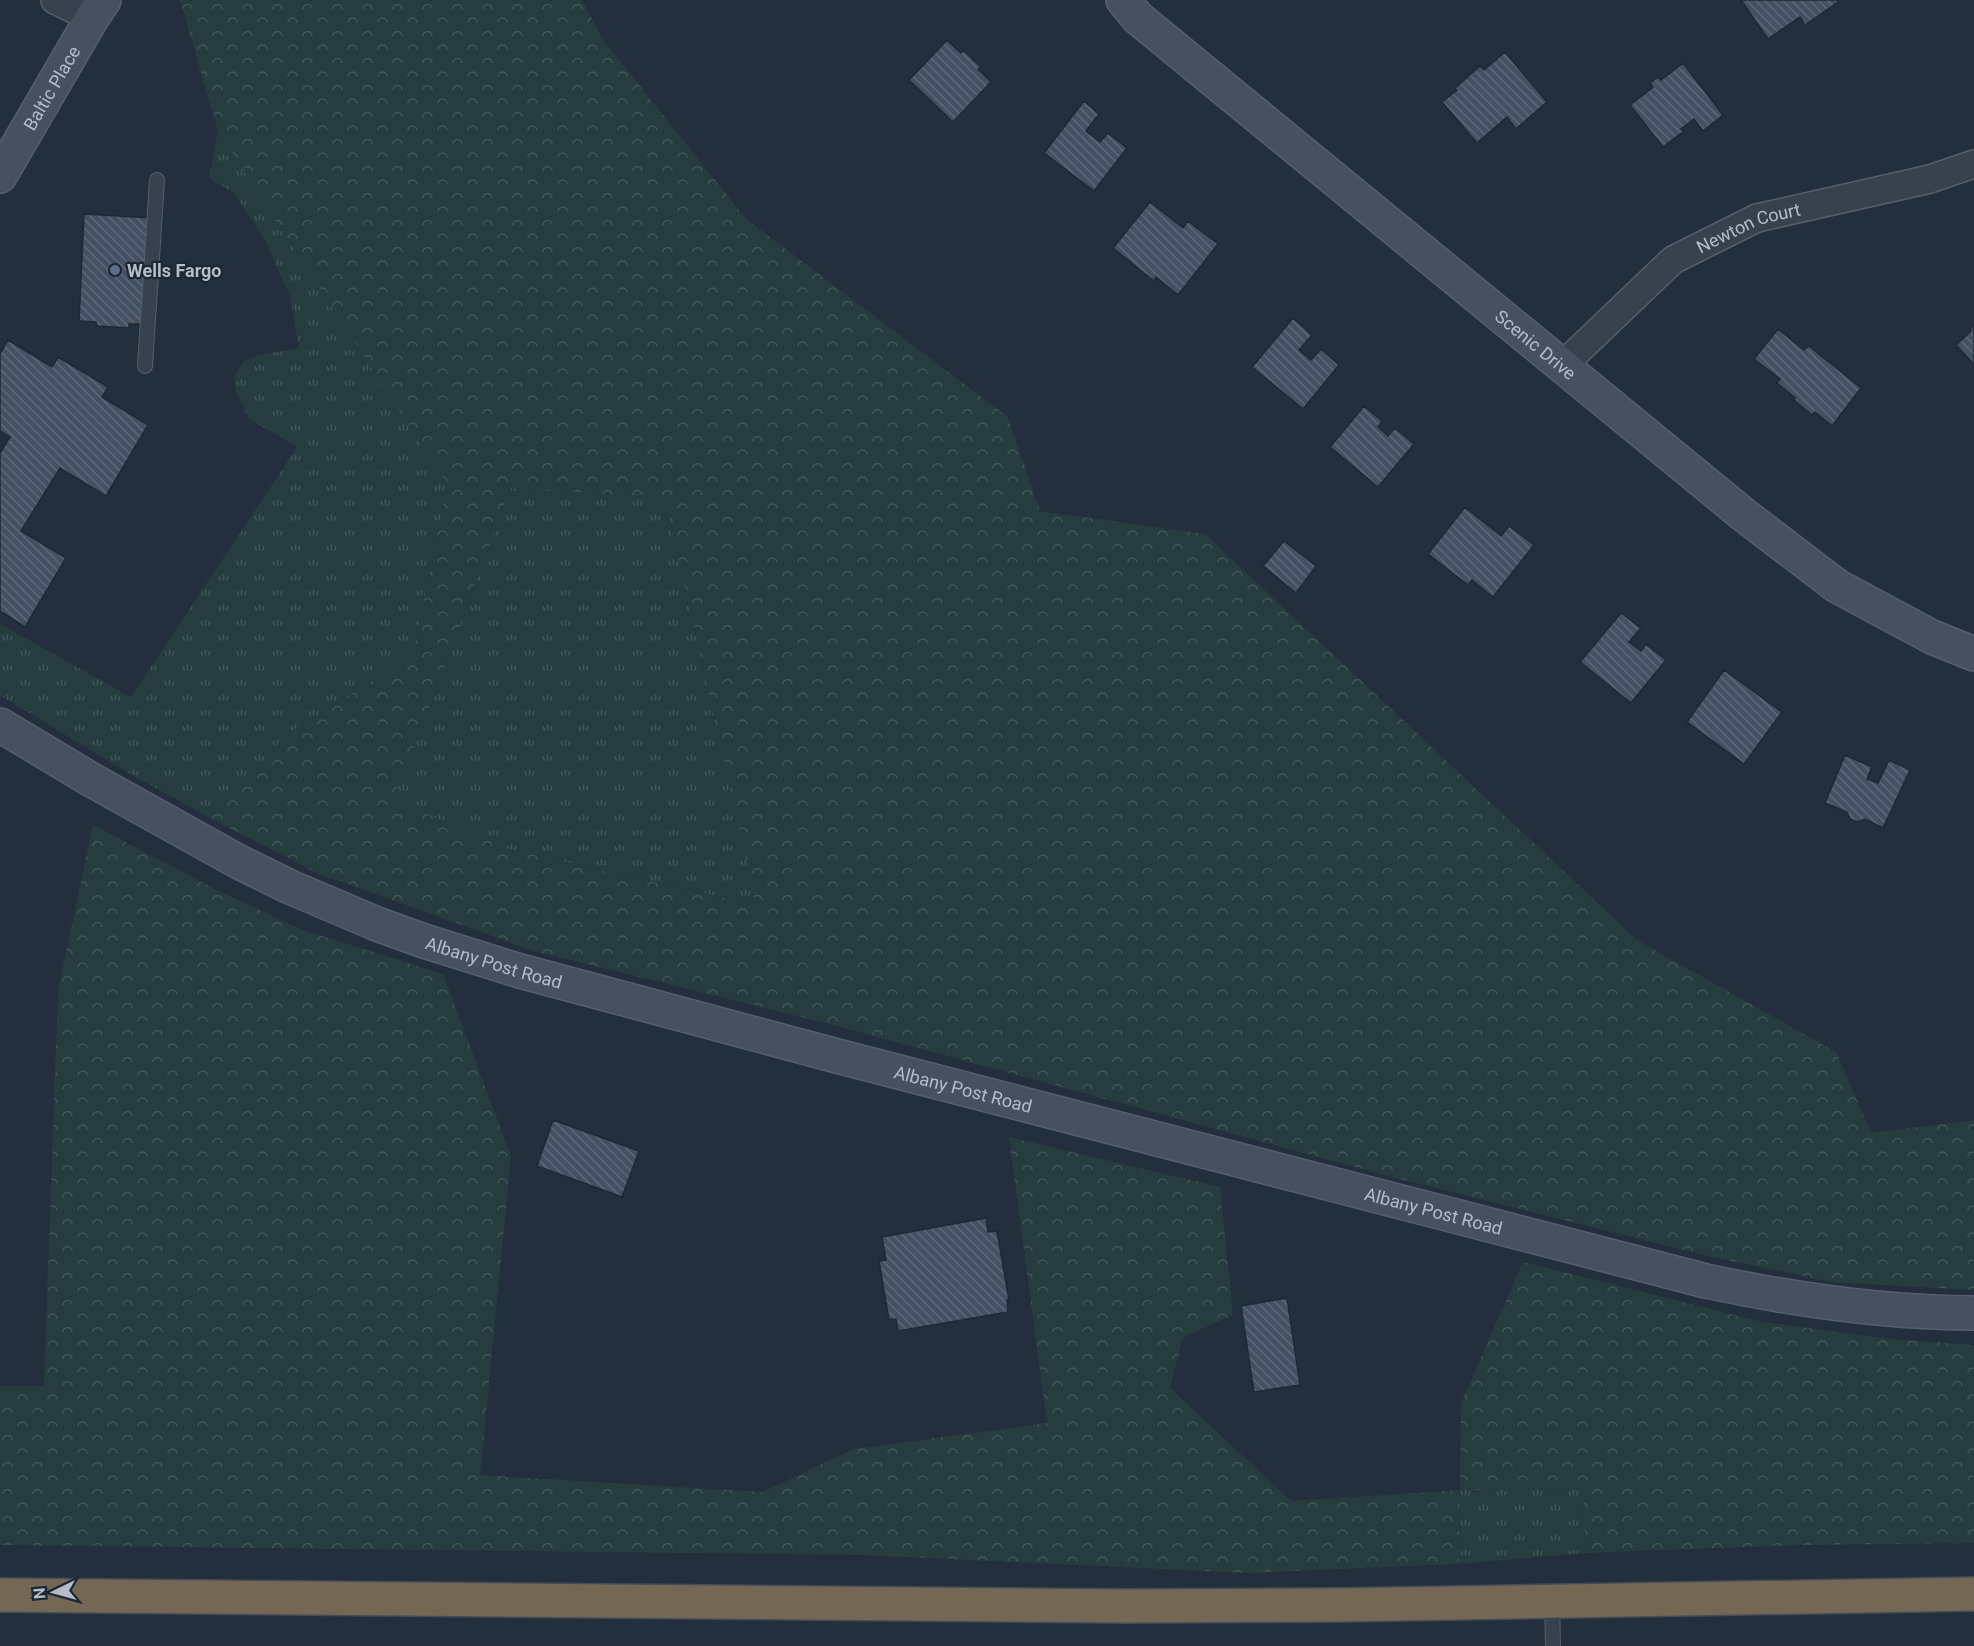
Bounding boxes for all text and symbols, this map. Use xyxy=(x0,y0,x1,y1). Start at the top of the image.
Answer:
street label: Baltic Place xyxy=(19,42,84,134)
street label: Newton Court xyxy=(1693,198,1802,257)
place label: Wells Fargo xyxy=(127,260,222,281)
marker: Wells Fargo xyxy=(108,263,122,277)
street label: Scenic Drive xyxy=(1491,305,1581,384)
street label: Albany Post Road xyxy=(423,932,565,992)
street label: Albany Post Road xyxy=(892,1061,1034,1117)
street label: Albany Post Road xyxy=(1363,1183,1505,1238)
north arrow xyxy=(24,1562,84,1622)
text: N xyxy=(30,1587,50,1600)

